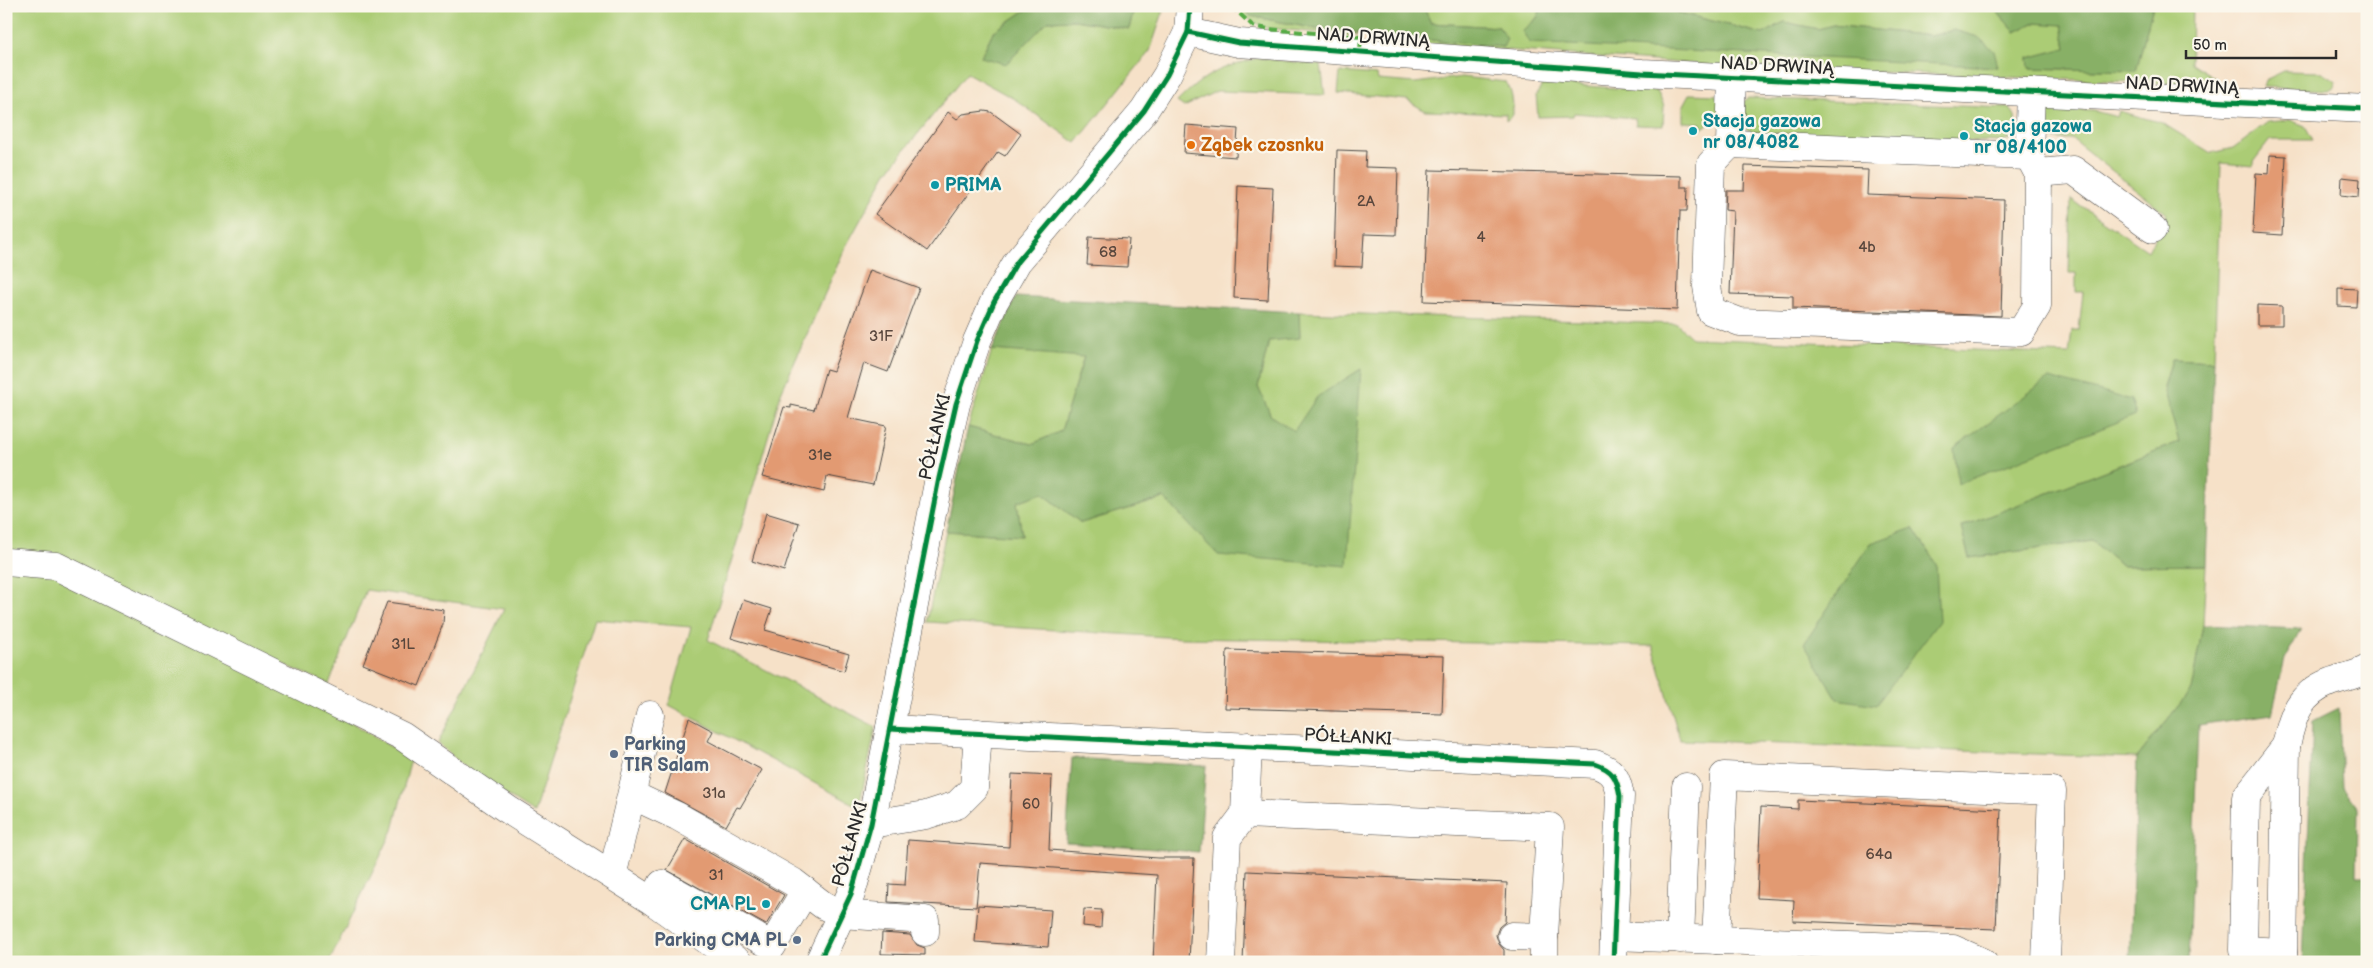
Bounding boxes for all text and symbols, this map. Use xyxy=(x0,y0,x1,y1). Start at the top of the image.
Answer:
street label: NAD DRWINĄ xyxy=(1316,24,1431,53)
scale bar xyxy=(2186,28,2336,60)
text: 50 m xyxy=(2193,36,2227,55)
street label: NAD DRWINĄ xyxy=(1720,53,1835,80)
street label: NAD DRWINĄ xyxy=(2125,73,2240,100)
place label: Stacja gazowa nr 08/4082 xyxy=(1703,111,1821,153)
place label: Stacja gazowa nr 08/4100 xyxy=(1974,116,2092,158)
marker: Stacja gazowa nr 08/4082 xyxy=(1687,125,1699,137)
marker: Stacja gazowa nr 08/4100 xyxy=(1958,130,1970,142)
place label: Ząbek czosnku xyxy=(1201,135,1324,157)
marker: Ząbek czosnku xyxy=(1185,139,1197,151)
place label: PRIMA xyxy=(945,175,1002,196)
marker: PRIMA xyxy=(929,179,941,191)
house number: 2A xyxy=(1357,192,1376,211)
house number: 4 xyxy=(1476,228,1486,247)
house number: 4b xyxy=(1858,238,1876,257)
house number: 68 xyxy=(1099,243,1117,262)
house number: 31F xyxy=(869,327,893,346)
street label: PÓŁŁANKI xyxy=(913,391,955,482)
house number: 31e xyxy=(808,446,832,465)
house number: 31L xyxy=(391,635,415,654)
street label: PÓŁŁANKI xyxy=(1304,722,1393,750)
place label: Parking TIR Salam xyxy=(624,734,709,776)
marker: Parking TIR Salam xyxy=(608,748,620,760)
house number: 31a xyxy=(702,784,726,803)
house number: 60 xyxy=(1022,795,1040,814)
street label: PÓŁŁANKI xyxy=(826,798,872,889)
house number: 64a xyxy=(1866,845,1892,864)
house number: 31 xyxy=(708,866,724,885)
place label: CMA PL xyxy=(690,894,757,915)
marker: CMA PL xyxy=(760,898,772,910)
place label: Parking CMA PL xyxy=(654,930,788,951)
marker: Parking CMA PL xyxy=(791,934,803,946)

